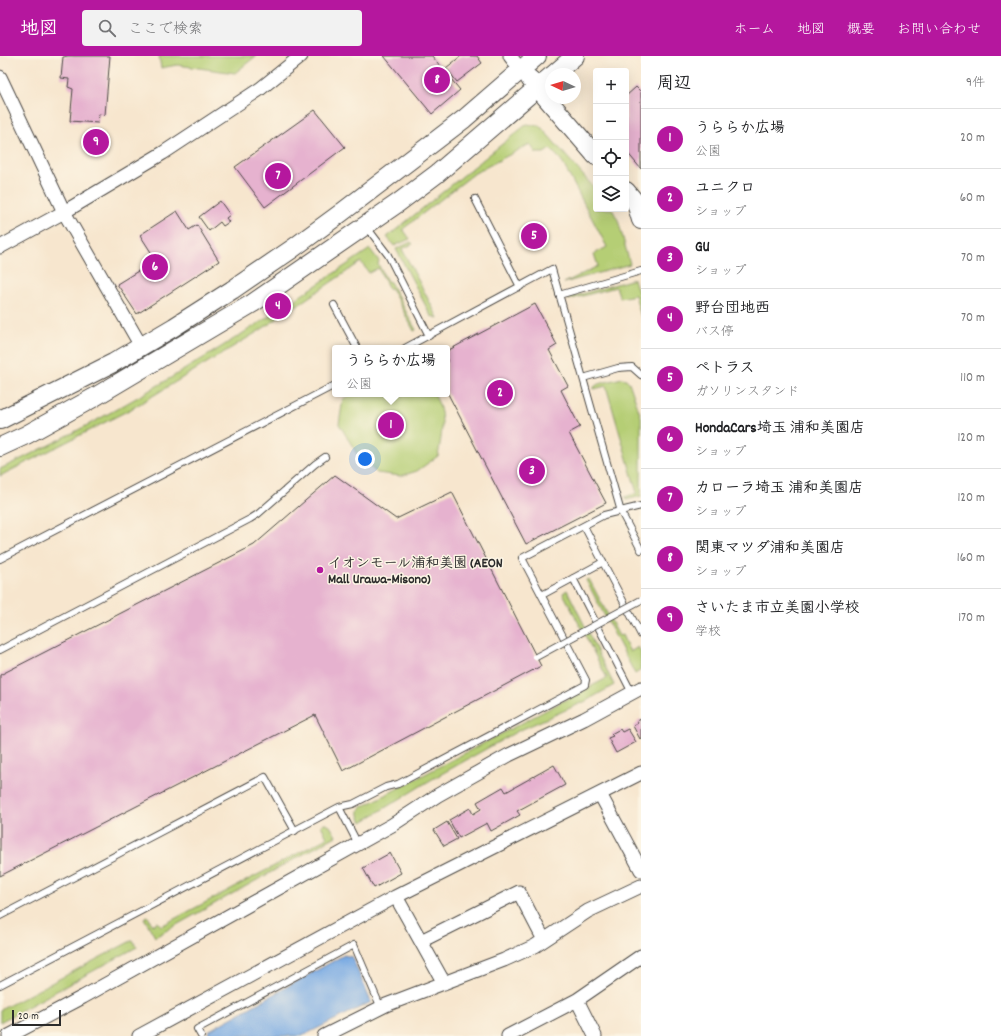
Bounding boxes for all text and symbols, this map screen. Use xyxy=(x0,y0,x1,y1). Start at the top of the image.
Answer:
search box xyxy=(82,10,362,46)
text: 地図 xyxy=(20,17,58,44)
icon: search xyxy=(96,17,118,39)
text: ここで検索 xyxy=(128,19,203,41)
text: ホーム xyxy=(734,20,775,40)
text: 地図 xyxy=(797,20,825,40)
text: 概要 xyxy=(847,20,875,40)
text: お問い合わせ xyxy=(897,20,981,40)
pin: 8 xyxy=(424,65,450,95)
north arrow xyxy=(545,68,581,104)
map controls xyxy=(593,68,629,212)
button: + xyxy=(593,68,629,104)
text: 周辺 xyxy=(657,73,691,97)
text: 9件 xyxy=(966,74,985,93)
button: − xyxy=(593,104,629,140)
text: うららか広場 xyxy=(695,118,785,140)
pin: 9 xyxy=(83,127,109,157)
text: 1 xyxy=(669,129,671,148)
text: 20 m xyxy=(960,129,985,148)
button: locate xyxy=(593,140,629,176)
text: 公園 xyxy=(695,143,721,162)
pin: 7 xyxy=(265,161,291,191)
button: layers xyxy=(593,176,629,212)
text: ユニクロ xyxy=(695,178,755,200)
text: 2 xyxy=(667,189,673,208)
text: 60 m xyxy=(960,189,985,208)
text: ショップ xyxy=(695,203,746,222)
pin: 5 xyxy=(521,221,547,251)
text: GU xyxy=(695,237,710,259)
text: 3 xyxy=(667,249,673,268)
text: 70 m xyxy=(961,249,985,268)
pin: 6 xyxy=(142,252,168,282)
text: ショップ xyxy=(695,262,746,281)
pin: 4 xyxy=(265,291,291,321)
text: 野台団地西 xyxy=(695,298,770,320)
text: 4 xyxy=(667,309,673,328)
text: 70 m xyxy=(961,309,985,328)
text: バス停 xyxy=(695,323,734,342)
popup xyxy=(332,345,450,397)
text: うららか広場 xyxy=(346,351,436,373)
text: ペトラス xyxy=(695,358,754,380)
text: 5 xyxy=(667,369,673,388)
text: 110 m xyxy=(960,369,985,388)
text: 公園 xyxy=(346,376,372,395)
pin: 2 xyxy=(487,378,513,408)
text: ガソリンスタンド xyxy=(695,383,799,402)
pin: 1 xyxy=(378,410,404,440)
text: HondaCars埼玉 浦和美園店 xyxy=(695,418,865,440)
text: 6 xyxy=(667,429,673,448)
text: 120 m xyxy=(957,429,985,448)
text: ショップ xyxy=(695,443,746,462)
your location xyxy=(355,449,375,469)
pin: 3 xyxy=(519,456,545,486)
text: カローラ埼玉 浦和美園店 xyxy=(695,478,863,500)
text: 7 xyxy=(668,489,672,508)
text: 120 m xyxy=(957,489,985,508)
text: ショップ xyxy=(695,503,746,522)
text: 関東マツダ浦和美園店 xyxy=(695,538,845,560)
text: 8 xyxy=(667,549,673,568)
text: 160 m xyxy=(957,549,985,568)
place label: イオンモール浦和美園 (AEON Mall Urawa-Misono) xyxy=(328,554,503,590)
text: ショップ xyxy=(695,563,746,582)
marker: イオンモール浦和美園 (AEON Mall Urawa-Misono) xyxy=(315,565,325,575)
text: さいたま市立美園小学校 xyxy=(695,598,860,620)
text: 9 xyxy=(667,609,673,628)
text: 170 m xyxy=(958,609,985,628)
text: 学校 xyxy=(695,623,721,642)
scale bar xyxy=(12,1008,61,1027)
text: 20 m xyxy=(18,1009,39,1025)

